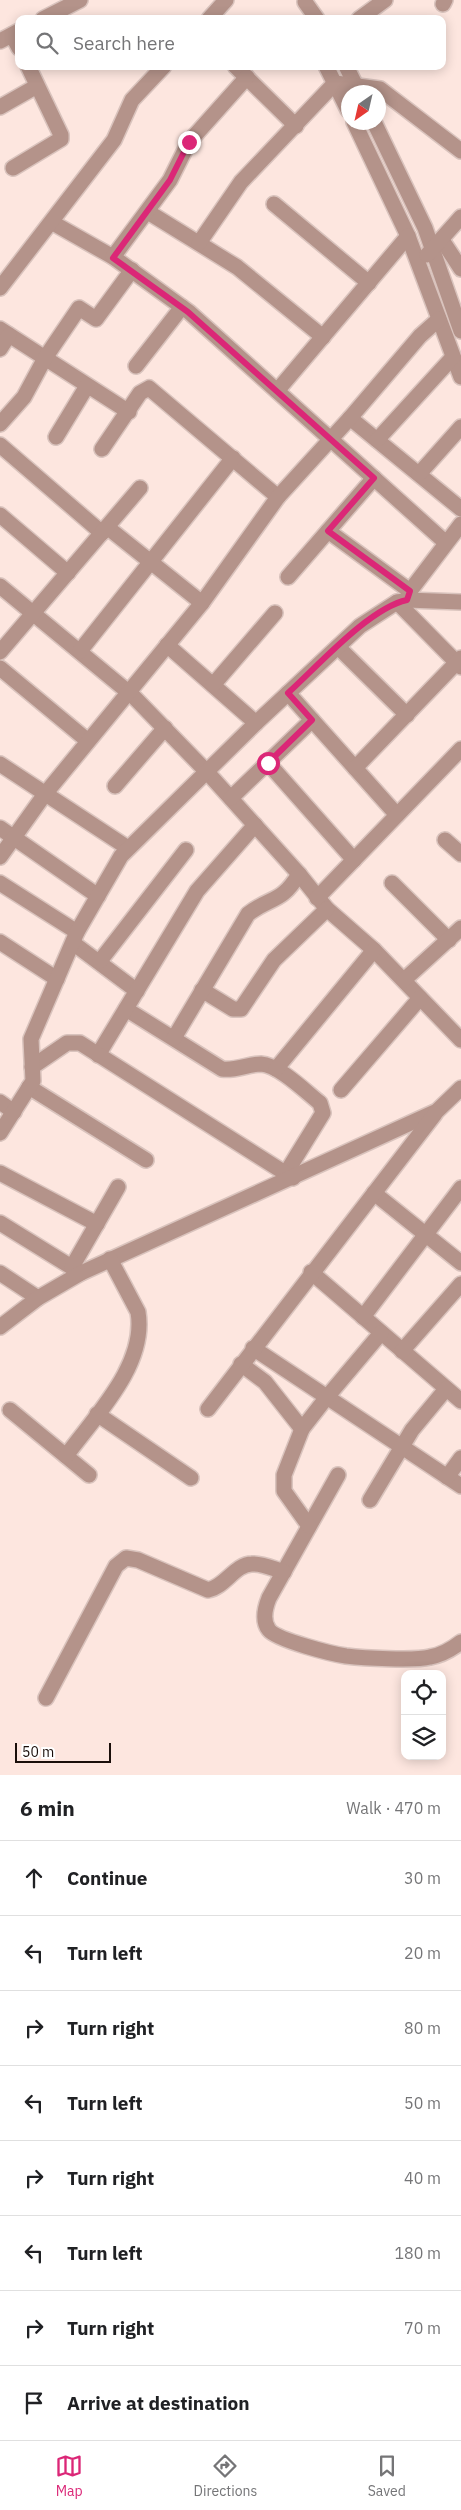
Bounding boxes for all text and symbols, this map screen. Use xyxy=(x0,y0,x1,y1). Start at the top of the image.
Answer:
search box xyxy=(15,15,446,70)
icon: search xyxy=(33,29,61,57)
text: Search here xyxy=(73,31,175,55)
north arrow xyxy=(341,85,386,130)
route end xyxy=(178,131,201,154)
route start xyxy=(257,752,280,775)
map controls xyxy=(401,1670,446,1760)
button: locate xyxy=(401,1670,446,1715)
button: layers xyxy=(401,1715,446,1760)
scale bar xyxy=(15,1740,111,1763)
text: 50 m xyxy=(22,1743,54,1761)
text: 6 min xyxy=(20,1794,75,1822)
text: Walk · 470 m xyxy=(346,1798,441,1818)
icon: ahead xyxy=(20,1864,48,1892)
text: Continue xyxy=(67,1866,147,1890)
text: 30 m xyxy=(404,1868,441,1888)
icon: left xyxy=(20,1939,48,1967)
text: Turn left xyxy=(67,1941,143,1965)
text: 20 m xyxy=(404,1943,441,1963)
icon: right xyxy=(20,2014,48,2042)
text: Turn right xyxy=(67,2016,154,2040)
text: 80 m xyxy=(404,2018,441,2038)
icon: left xyxy=(20,2089,48,2117)
text: Turn left xyxy=(67,2091,143,2115)
text: 50 m xyxy=(404,2093,441,2113)
icon: right xyxy=(20,2164,48,2192)
text: Turn right xyxy=(67,2166,154,2190)
text: 40 m xyxy=(404,2168,441,2188)
icon: left xyxy=(20,2239,48,2267)
text: Turn left xyxy=(67,2241,143,2265)
text: 180 m xyxy=(394,2243,441,2263)
icon: right xyxy=(20,2314,48,2342)
text: Turn right xyxy=(67,2316,154,2340)
text: 70 m xyxy=(404,2318,441,2338)
icon: arrive xyxy=(20,2389,48,2417)
text: Arrive at destination xyxy=(67,2391,250,2415)
tab: Map xyxy=(55,2452,83,2500)
tab: Directions xyxy=(194,2452,257,2500)
tab: Saved xyxy=(368,2452,406,2500)

